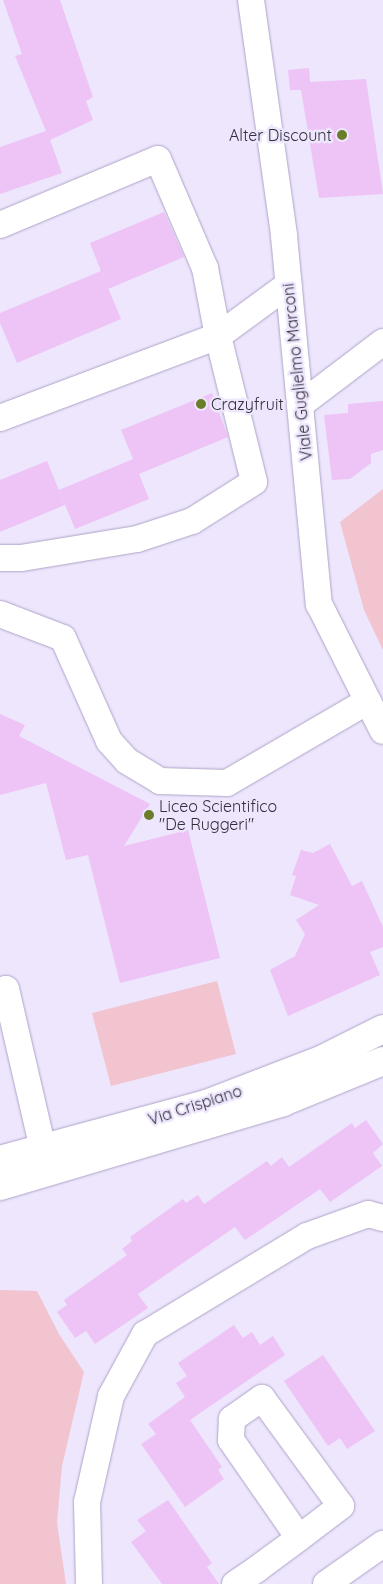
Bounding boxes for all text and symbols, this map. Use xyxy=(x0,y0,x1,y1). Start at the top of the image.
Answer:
place label: Alter Discount xyxy=(229,125,332,145)
marker: Alter Discount xyxy=(336,129,348,141)
street label: Viale Guglielmo Marconi xyxy=(278,282,316,462)
place label: Crazyfruit xyxy=(211,394,284,414)
marker: Crazyfruit xyxy=(195,398,207,410)
place label: Liceo Scientifico "De Ruggeri" xyxy=(159,796,277,834)
marker: Liceo Scientifico "De Ruggeri" xyxy=(143,809,155,821)
street label: Via Crispiano xyxy=(146,1081,244,1129)

